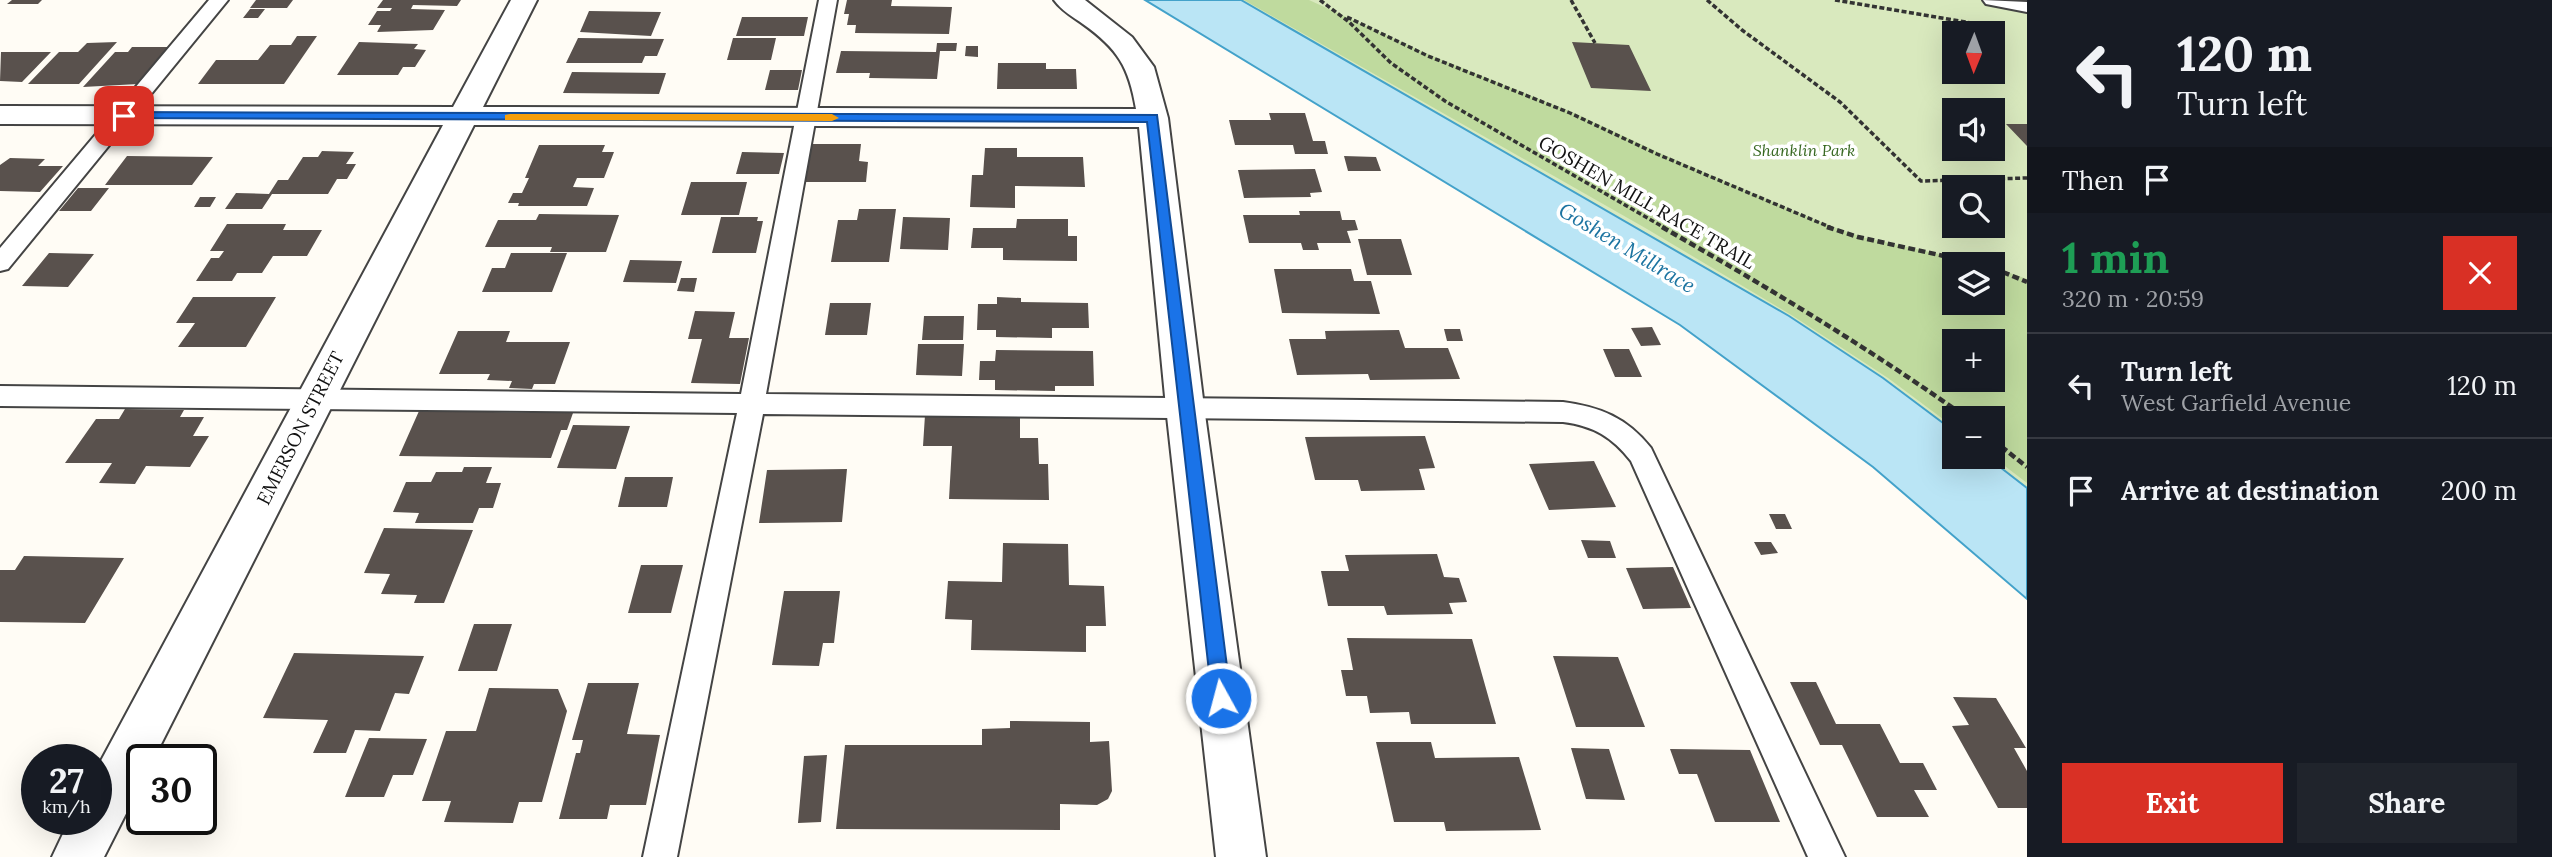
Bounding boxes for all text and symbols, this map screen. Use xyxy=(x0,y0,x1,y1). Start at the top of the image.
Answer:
north arrow xyxy=(1942,21,2006,84)
map controls xyxy=(1942,21,2005,469)
text: 120 m xyxy=(2177,22,2312,84)
icon: left xyxy=(2062,28,2153,119)
text: Turn left xyxy=(2177,83,2307,124)
pin xyxy=(94,86,154,146)
icon: arrive xyxy=(105,97,143,135)
button: sound xyxy=(1942,98,2005,161)
street label: GOSHEN MILL RACE TRAIL xyxy=(1534,130,1760,274)
park label: Shanklin Park xyxy=(1753,140,1855,160)
icon: arrive xyxy=(2138,161,2176,199)
text: Then xyxy=(2062,164,2124,197)
button: search xyxy=(1942,175,2005,238)
water label: Goshen Millrace xyxy=(1554,196,1701,299)
text: 1 min xyxy=(2062,231,2169,285)
button: close xyxy=(2443,236,2517,310)
button: layers xyxy=(1942,252,2005,315)
text: 320 m · 20:59 xyxy=(2062,284,2204,313)
button: + xyxy=(1942,329,2005,392)
street label: EMERSON STREET xyxy=(251,347,349,509)
text: Turn left xyxy=(2121,355,2232,388)
icon: left xyxy=(2062,367,2100,405)
text: 120 m xyxy=(2447,369,2517,402)
text: West Garfield Avenue xyxy=(2121,388,2351,417)
button: − xyxy=(1942,406,2005,469)
icon: arrive xyxy=(2062,472,2100,510)
text: Arrive at destination xyxy=(2121,474,2379,507)
text: 200 m xyxy=(2441,474,2517,507)
position arrow xyxy=(1184,661,1258,735)
speed limit sign: 30 xyxy=(126,744,217,835)
text: 27 xyxy=(49,758,84,803)
button: Exit xyxy=(2062,763,2283,843)
button: Share xyxy=(2297,763,2517,843)
text: km/h xyxy=(42,795,91,818)

